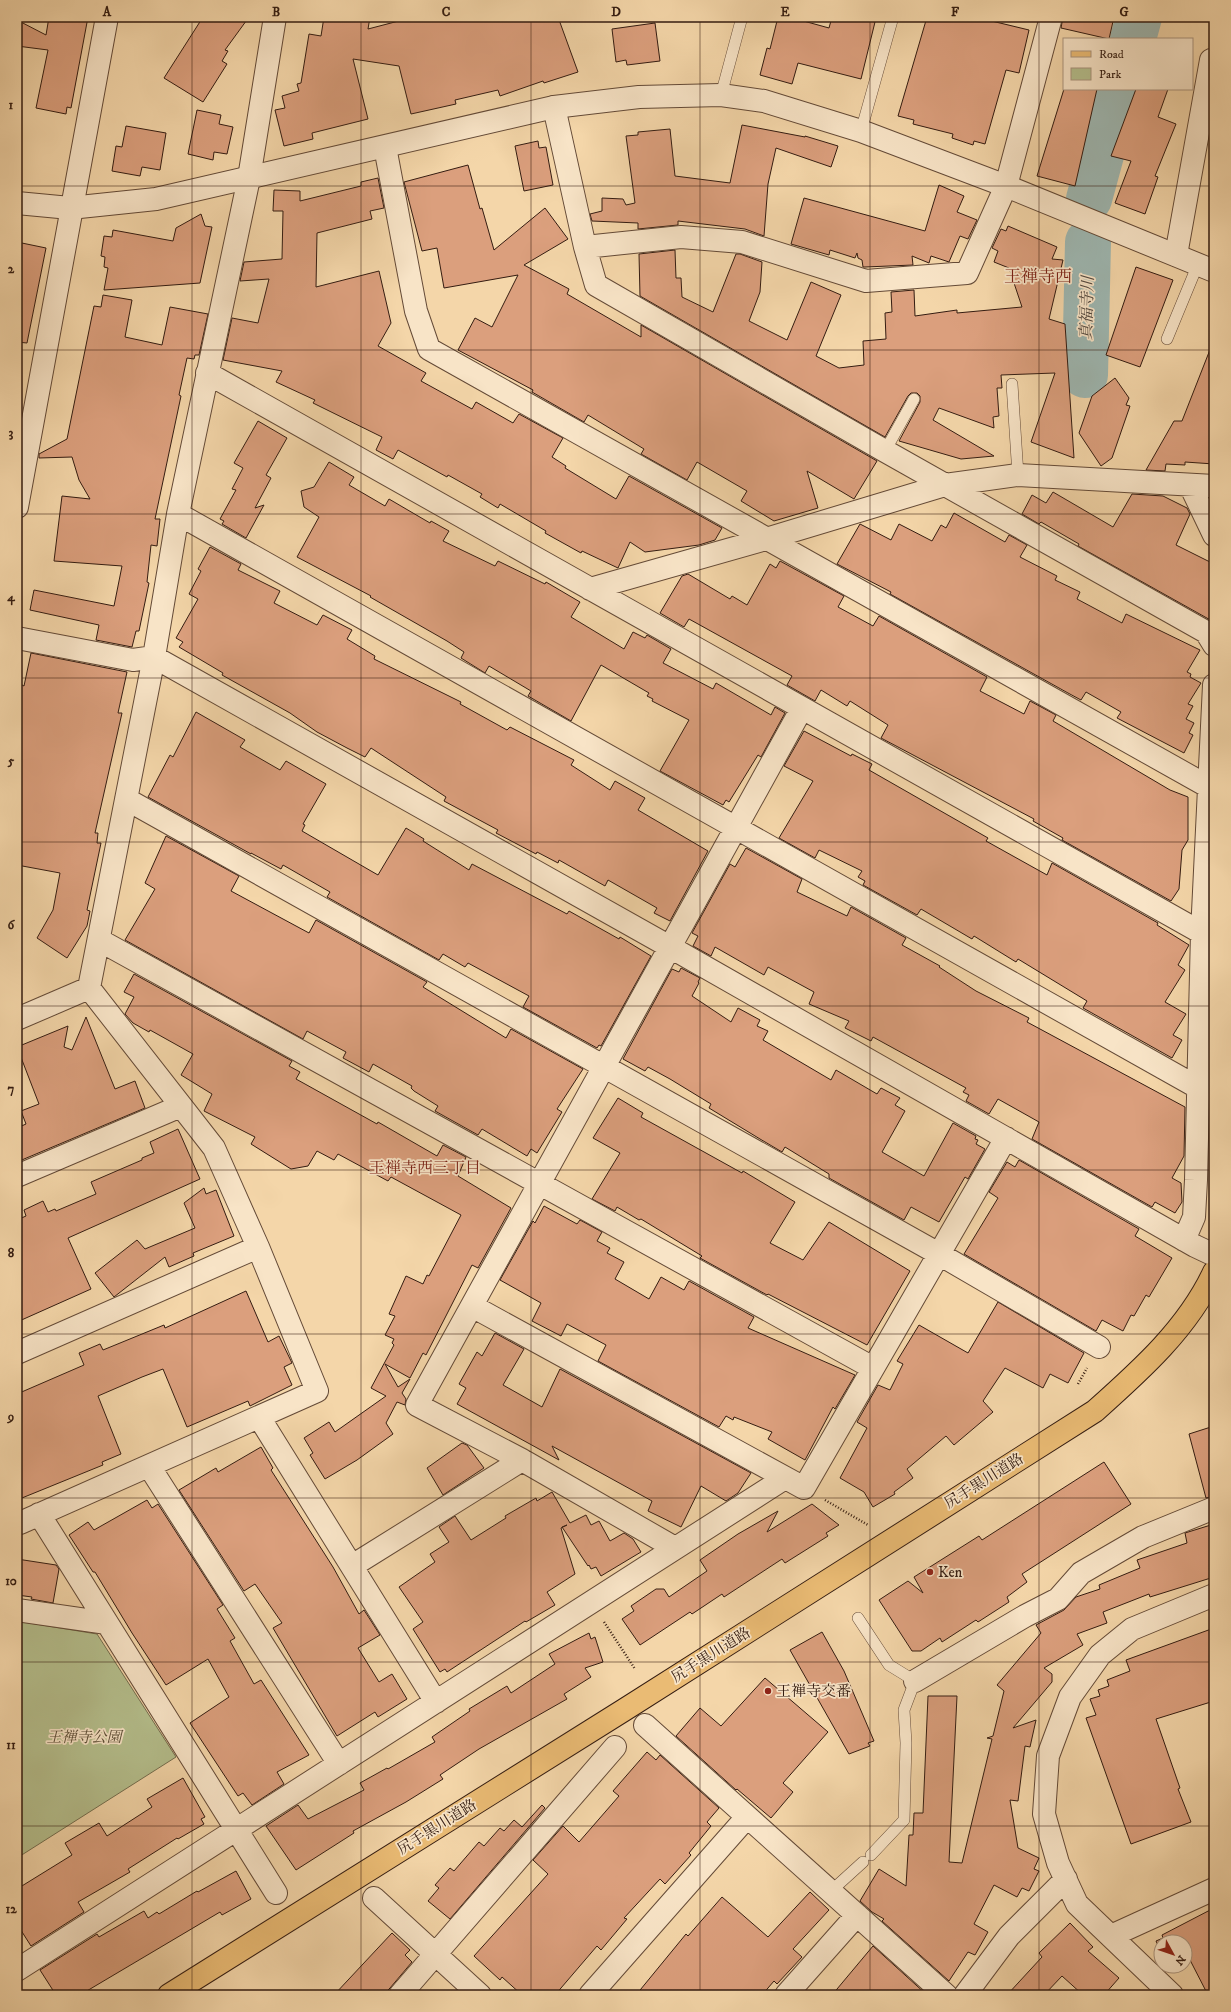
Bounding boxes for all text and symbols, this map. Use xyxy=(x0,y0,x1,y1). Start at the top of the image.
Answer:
text: A xyxy=(102,4,112,20)
text: B xyxy=(272,4,280,20)
text: C xyxy=(442,4,451,20)
text: D xyxy=(611,4,621,20)
text: E xyxy=(780,4,790,20)
text: F xyxy=(951,4,960,20)
text: G xyxy=(1119,4,1129,20)
legend xyxy=(1063,38,1193,90)
text: Road xyxy=(1099,47,1124,62)
text: Park xyxy=(1099,67,1121,82)
text: 1 xyxy=(9,97,14,113)
text: 2 xyxy=(8,261,15,277)
district label: 王禅寺西 xyxy=(1004,266,1072,288)
water label: 真福寺川 xyxy=(1076,274,1098,340)
text: 3 xyxy=(9,425,14,441)
text: 4 xyxy=(6,589,15,606)
text: 5 xyxy=(7,753,15,769)
text: 6 xyxy=(8,917,16,933)
text: 7 xyxy=(8,1081,15,1097)
district label: 王禅寺西三丁目 xyxy=(369,1158,481,1178)
text: 8 xyxy=(8,1245,15,1261)
text: 9 xyxy=(7,1409,14,1425)
street label: 尻手黒川道路 xyxy=(941,1449,1027,1513)
place label: Ken xyxy=(938,1563,963,1582)
marker: Ken xyxy=(925,1567,935,1577)
text: 10 xyxy=(5,1573,17,1589)
street label: 尻手黒川道路 xyxy=(668,1623,754,1687)
place label: 王禅寺交番 xyxy=(776,1682,851,1701)
marker: 王禅寺交番 xyxy=(763,1686,773,1696)
park label: 王禅寺公園 xyxy=(46,1728,124,1747)
text: 11 xyxy=(6,1737,16,1753)
street label: 尻手黒川道路 xyxy=(394,1795,480,1859)
text: 12 xyxy=(5,1901,17,1917)
north arrow xyxy=(1153,1934,1193,1974)
text: N xyxy=(1172,1952,1188,1968)

